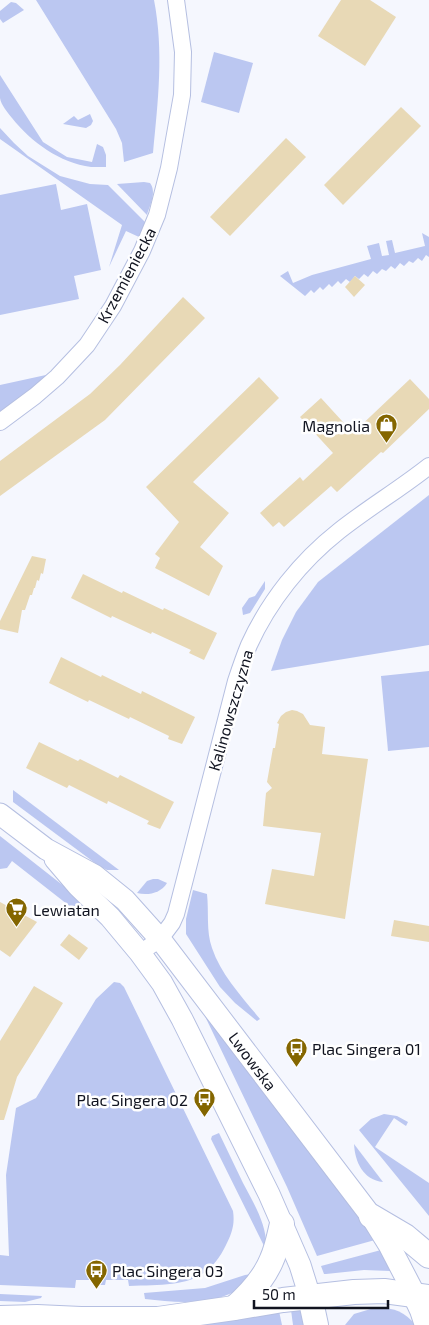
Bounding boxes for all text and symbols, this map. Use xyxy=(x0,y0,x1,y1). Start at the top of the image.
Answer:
street label: Krzemieniecka xyxy=(93,224,159,326)
shop icon: Magnolia xyxy=(374,413,398,444)
place label: Magnolia xyxy=(302,416,370,435)
street label: Kalinowszczyzna xyxy=(204,647,256,773)
supermarket icon: Lewiatan xyxy=(5,897,29,928)
place label: Lewiatan xyxy=(33,900,100,919)
street label: Lwowska xyxy=(225,1028,281,1094)
bus stop icon: Plac Singera 01 xyxy=(284,1036,308,1067)
place label: Plac Singera 01 xyxy=(312,1039,421,1058)
bus stop icon: Plac Singera 02 xyxy=(192,1087,216,1118)
place label: Plac Singera 02 xyxy=(77,1090,188,1109)
bus stop icon: Plac Singera 03 xyxy=(84,1258,108,1289)
place label: Plac Singera 03 xyxy=(112,1261,223,1280)
scale bar xyxy=(254,1278,388,1310)
text: 50 m xyxy=(262,1285,296,1303)

